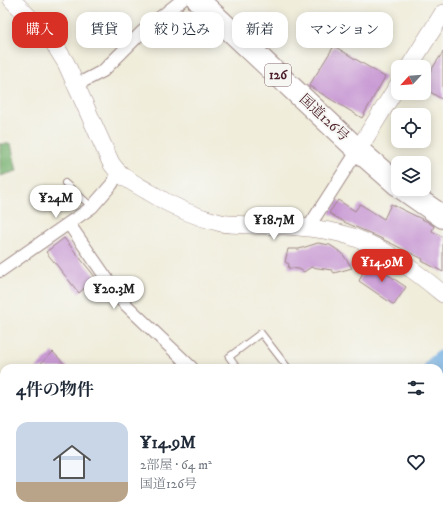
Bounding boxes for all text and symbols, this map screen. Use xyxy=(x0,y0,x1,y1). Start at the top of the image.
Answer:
chip: 購入 xyxy=(12,12,68,48)
chip: 賃貸 xyxy=(76,12,132,48)
chip: 絞り込み xyxy=(140,12,224,48)
chip: 新着 xyxy=(232,12,288,48)
chip: マンション xyxy=(296,12,393,48)
north arrow xyxy=(391,60,431,100)
map controls xyxy=(391,60,431,196)
road number: 126 xyxy=(265,64,291,86)
street label: 国道126号 xyxy=(295,91,353,145)
button: locate xyxy=(391,108,431,148)
button: layers xyxy=(391,156,431,196)
pin: ¥24M xyxy=(32,185,80,219)
text: ¥24M xyxy=(39,190,73,206)
pin: ¥18.7M xyxy=(241,207,307,241)
text: ¥18.7M xyxy=(253,212,295,228)
pin: ¥14.9M xyxy=(349,249,415,283)
text: ¥14.9M xyxy=(361,254,403,270)
pin: ¥20.3M xyxy=(81,276,147,310)
text: ¥20.3M xyxy=(93,281,135,297)
icon: filters xyxy=(405,377,427,399)
text: 4件の物件 xyxy=(16,379,94,401)
text: ¥14.9M xyxy=(140,432,196,454)
icon: home xyxy=(48,438,96,486)
icon: heart xyxy=(405,451,427,473)
text: 2部屋 · 64 m² xyxy=(140,457,212,473)
text: 国道126号 xyxy=(140,476,197,492)

